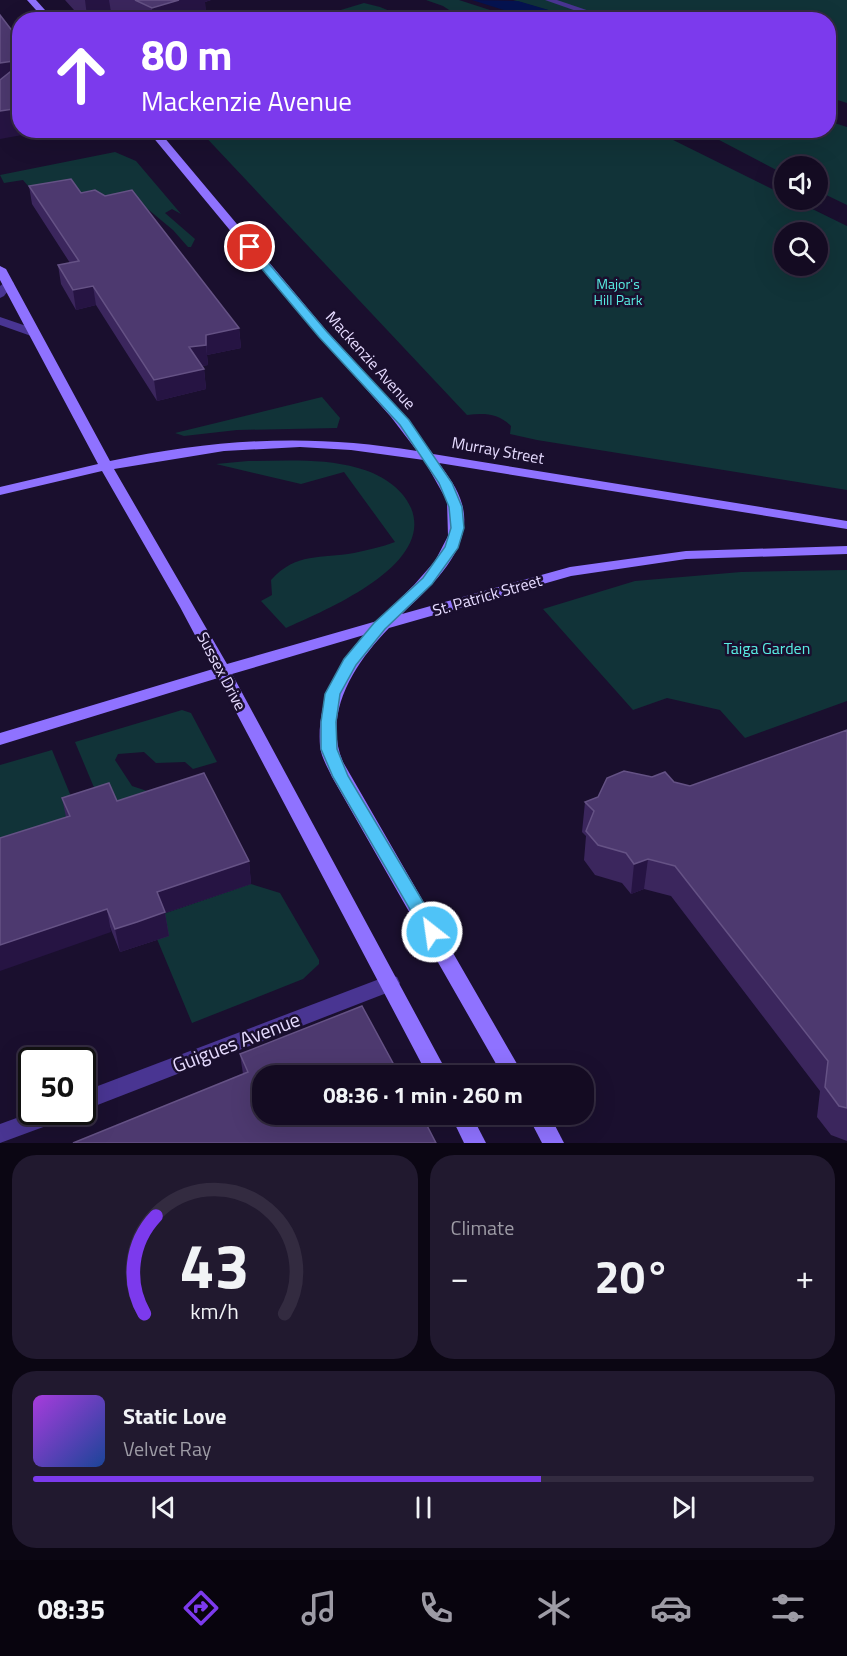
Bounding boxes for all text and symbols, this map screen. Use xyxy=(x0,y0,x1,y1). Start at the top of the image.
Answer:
text: 80 m xyxy=(141,22,233,86)
icon: ahead xyxy=(42,36,120,114)
text: Mackenzie Avenue xyxy=(141,80,352,121)
map controls xyxy=(774,156,828,276)
button: sound xyxy=(774,156,828,210)
pin xyxy=(224,221,275,272)
button: search xyxy=(774,222,828,276)
icon: arrive xyxy=(233,230,266,263)
park label: Major's Hill Park xyxy=(594,273,643,310)
street label: Mackenzie Avenue xyxy=(320,306,422,414)
street label: Murray Street xyxy=(450,430,546,470)
street label: St. Patrick Street xyxy=(430,568,545,622)
street label: Sussex Drive xyxy=(191,627,253,715)
park label: Taiga Garden xyxy=(724,636,810,660)
position arrow xyxy=(400,900,464,964)
street label: Guigues Avenue xyxy=(168,1003,304,1081)
speed limit sign: 50 xyxy=(18,1047,96,1125)
text: 08:36 · 1 min · 260 m xyxy=(323,1078,523,1112)
text: Climate xyxy=(451,1212,514,1243)
text: 43 xyxy=(180,1217,250,1312)
text: 20° xyxy=(594,1242,670,1310)
text: − xyxy=(451,1252,469,1302)
text: + xyxy=(796,1252,814,1302)
text: km/h xyxy=(190,1295,239,1327)
text: Static Love xyxy=(123,1399,226,1433)
text: Velvet Ray xyxy=(123,1433,212,1464)
icon: previous xyxy=(147,1491,180,1524)
icon: pause xyxy=(407,1491,440,1524)
icon: next xyxy=(667,1491,700,1524)
icon: directions xyxy=(180,1587,222,1629)
icon: music xyxy=(298,1587,340,1629)
icon: phone xyxy=(415,1587,457,1629)
icon: climate xyxy=(533,1587,575,1629)
icon: car xyxy=(650,1587,692,1629)
icon: filters xyxy=(767,1587,809,1629)
text: 08:35 xyxy=(38,1588,105,1629)

